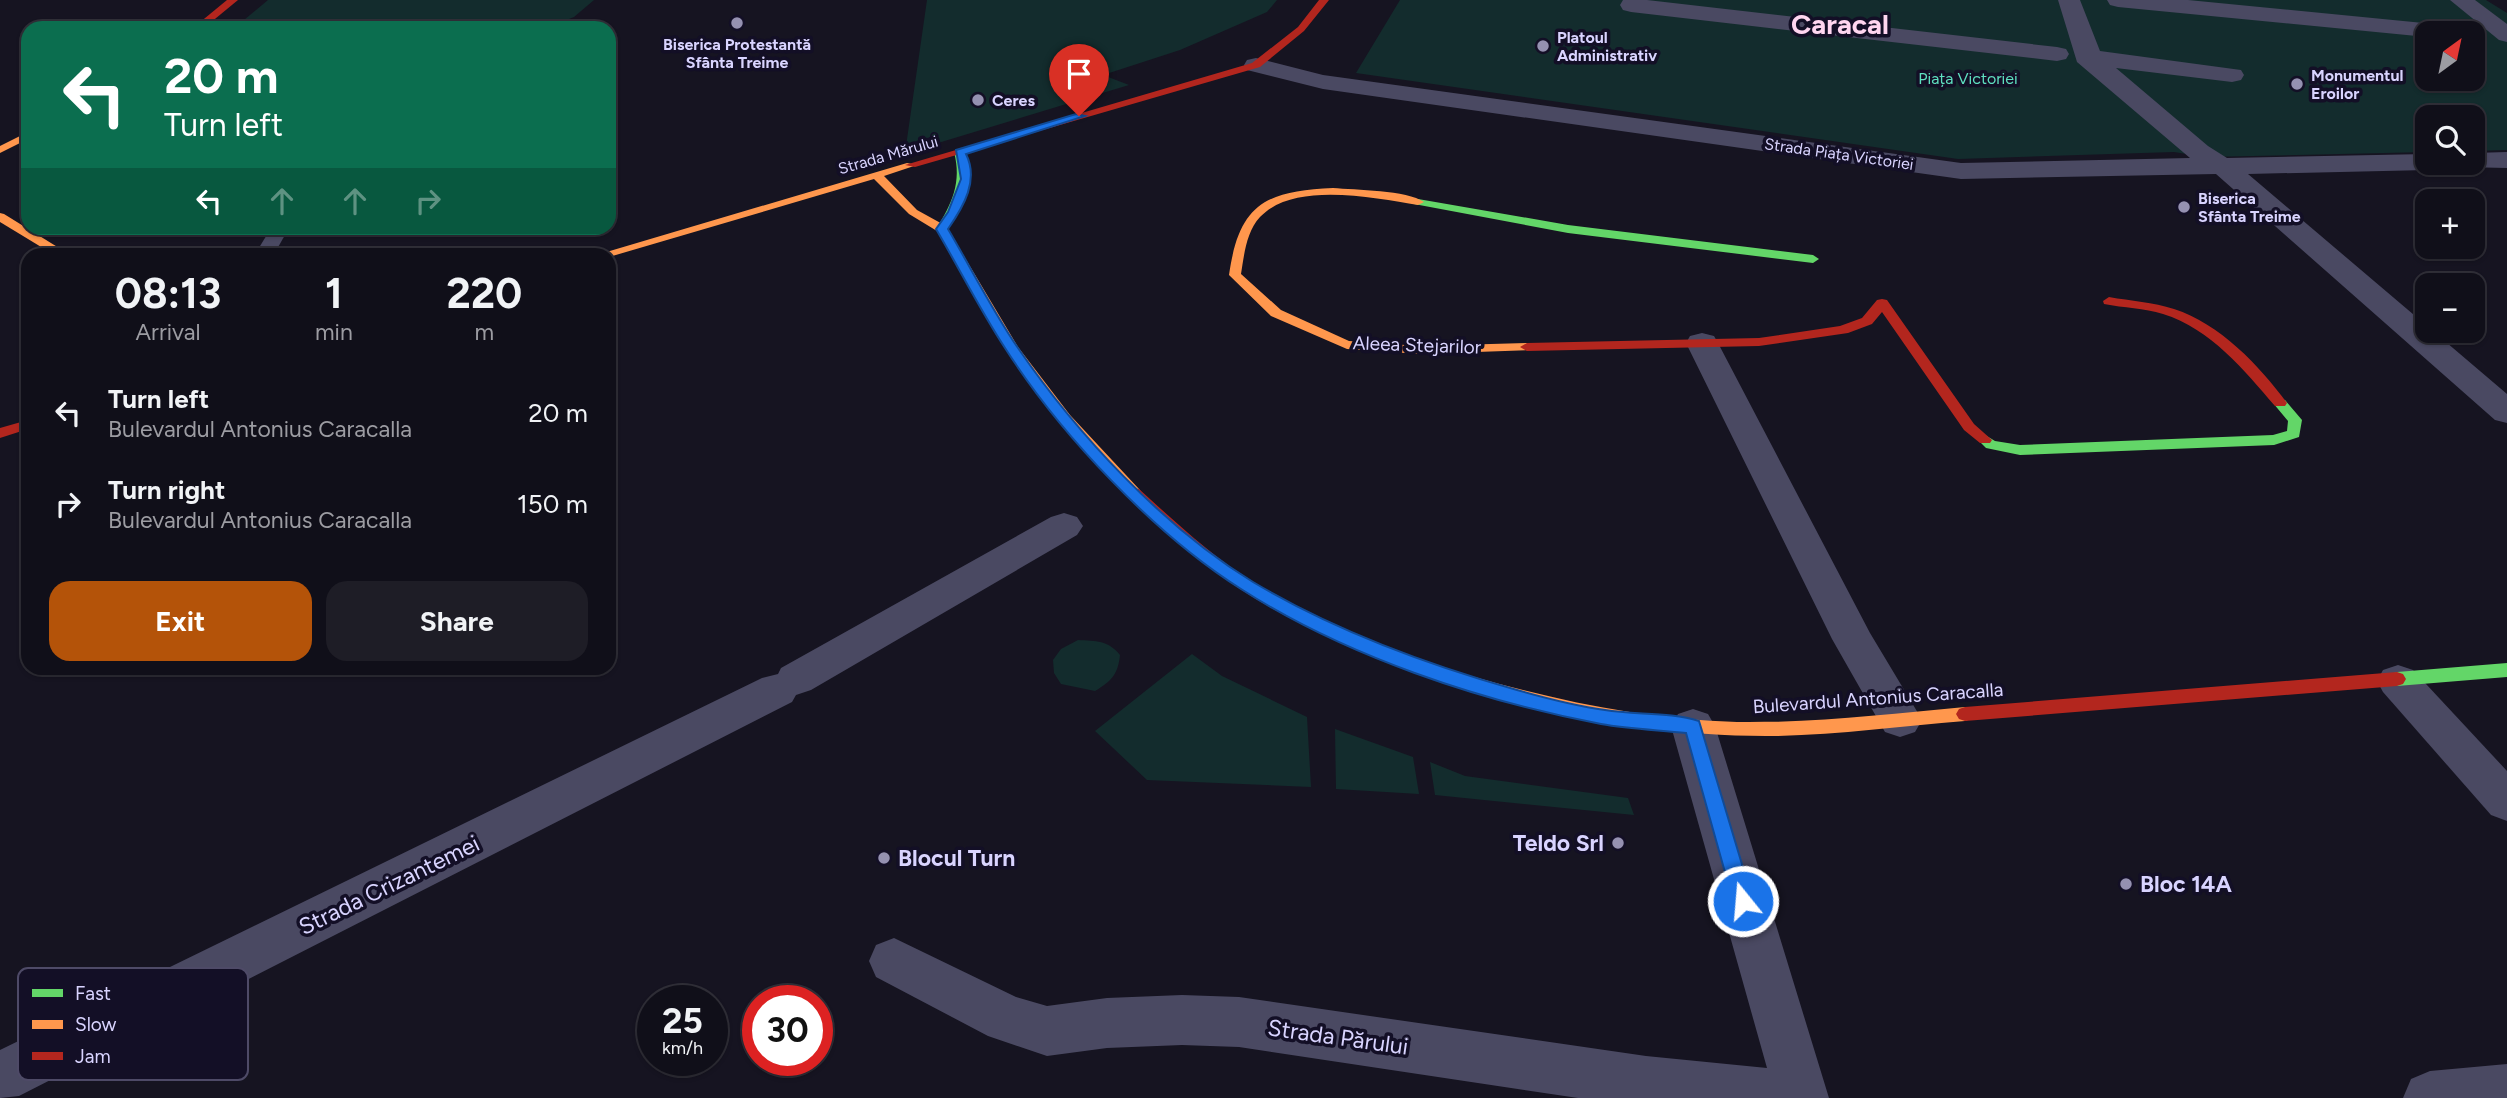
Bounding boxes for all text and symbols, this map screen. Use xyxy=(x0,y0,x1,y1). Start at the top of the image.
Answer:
district label: Caracal xyxy=(1791,7,1889,41)
marker: Biserica Protestantă Sfânta Treime xyxy=(729,15,745,31)
north arrow xyxy=(2415,21,2485,91)
map controls xyxy=(2415,21,2485,343)
place label: Platoul Administrativ xyxy=(1557,28,1657,65)
place label: Biserica Protestantă Sfânta Treime xyxy=(663,35,811,72)
marker: Platoul Administrativ xyxy=(1535,38,1551,54)
pin xyxy=(1049,44,1109,116)
text: 20 m xyxy=(164,46,279,105)
icon: left xyxy=(49,49,140,140)
icon: arrive xyxy=(1060,55,1098,93)
place label: Monumentul Eroilor xyxy=(2311,66,2404,103)
park label: Piața Victoriei xyxy=(1918,69,2018,88)
marker: Monumentul Eroilor xyxy=(2289,76,2305,92)
place label: Ceres xyxy=(992,91,1035,110)
marker: Ceres xyxy=(970,92,986,108)
button: search xyxy=(2415,105,2485,175)
text: Turn left xyxy=(164,106,283,144)
street label: Strada Mărului xyxy=(836,132,940,178)
street label: Strada Piața Victoriei xyxy=(1763,134,1915,174)
icon: left xyxy=(190,182,228,220)
icon: ahead xyxy=(263,182,301,220)
icon: ahead xyxy=(336,182,374,220)
icon: right xyxy=(409,182,447,220)
place label: Biserica Sfânta Treime xyxy=(2198,189,2301,226)
button: + xyxy=(2415,189,2485,259)
marker: Biserica Sfânta Treime xyxy=(2176,199,2192,215)
text: 08:13 xyxy=(115,268,221,319)
text: 1 xyxy=(325,268,343,319)
text: 220 xyxy=(446,268,522,319)
button: − xyxy=(2415,273,2485,343)
text: Arrival xyxy=(136,318,200,346)
text: min xyxy=(315,318,353,346)
text: m xyxy=(475,318,494,346)
street label: Aleea Stejarilor xyxy=(1352,331,1482,359)
text: Turn left xyxy=(108,383,209,415)
icon: left xyxy=(49,394,87,432)
text: 20 m xyxy=(528,397,588,429)
text: Bulevardul Antonius Caracalla xyxy=(108,415,412,443)
text: Turn right xyxy=(108,474,225,506)
icon: right xyxy=(49,485,87,523)
text: 150 m xyxy=(517,488,588,520)
text: Bulevardul Antonius Caracalla xyxy=(108,506,412,534)
button: Exit xyxy=(49,581,312,661)
button: Share xyxy=(326,581,588,661)
street label: Bulevardul Antonius Caracalla xyxy=(1752,678,2004,718)
street label: Strada Crizantemei xyxy=(294,829,484,941)
place label: Teldo Srl xyxy=(1513,829,1604,857)
marker: Teldo Srl xyxy=(1610,835,1626,851)
place label: Blocul Turn xyxy=(898,844,1015,872)
marker: Blocul Turn xyxy=(876,850,892,866)
position arrow xyxy=(1706,864,1780,938)
place label: Bloc 14A xyxy=(2140,870,2232,898)
marker: Bloc 14A xyxy=(2118,876,2134,892)
legend xyxy=(18,968,248,1080)
text: Fast xyxy=(75,982,111,1005)
speed limit sign: 30 xyxy=(742,985,833,1076)
text: 25 xyxy=(662,1000,703,1042)
text: Slow xyxy=(75,1013,117,1036)
street label: Strada Părului xyxy=(1266,1013,1410,1061)
text: km/h xyxy=(662,1037,703,1059)
text: Jam xyxy=(75,1045,111,1068)

